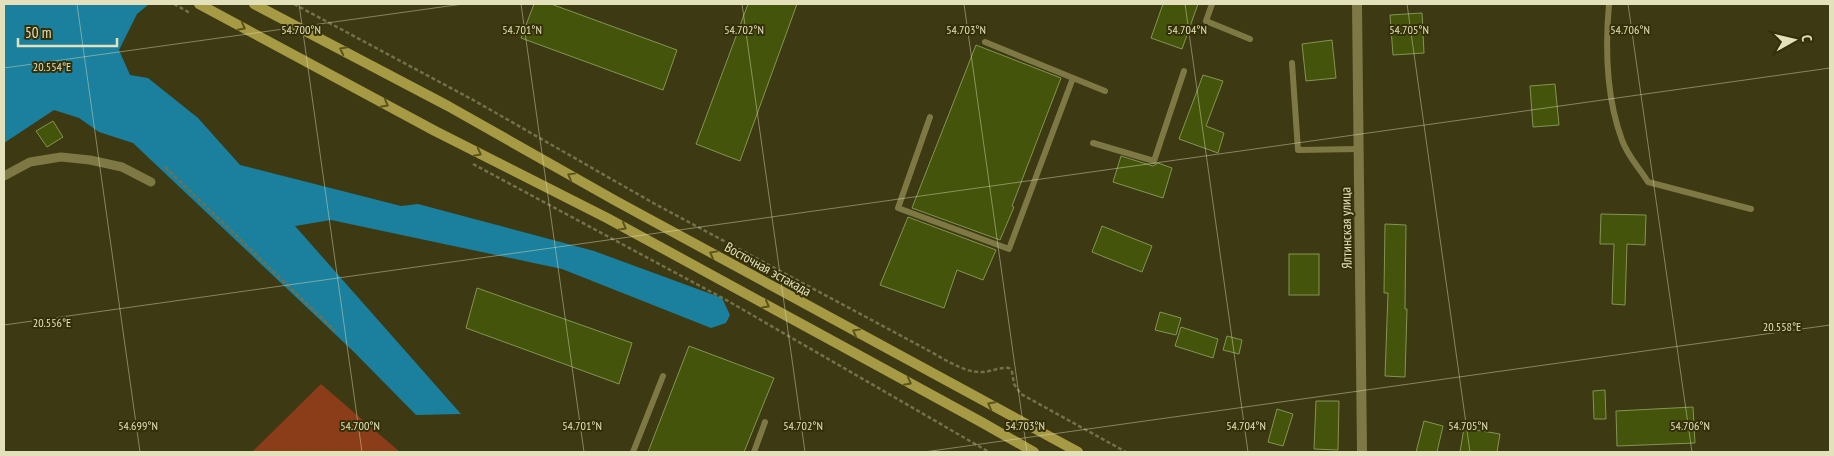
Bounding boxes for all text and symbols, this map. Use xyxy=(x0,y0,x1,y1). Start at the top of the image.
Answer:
scale bar xyxy=(18,15,116,47)
north arrow xyxy=(1769,15,1819,65)
one-way arrow xyxy=(237,21,246,31)
text: 54.700°N xyxy=(281,22,321,37)
text: 54.701°N xyxy=(502,22,542,37)
text: 54.702°N xyxy=(724,22,764,37)
text: 54.703°N xyxy=(946,22,986,37)
text: 54.704°N xyxy=(1167,22,1207,37)
text: 54.705°N xyxy=(1389,22,1429,37)
text: 54.706°N xyxy=(1610,22,1650,37)
text: 50 m xyxy=(25,23,51,42)
text: С xyxy=(1798,34,1816,43)
one-way arrow xyxy=(339,46,348,56)
text: 20.554°E xyxy=(33,59,71,74)
one-way arrow xyxy=(380,98,389,108)
one-way arrow xyxy=(473,147,482,157)
one-way arrow xyxy=(567,172,576,182)
street label: Ялтинская улица xyxy=(1336,187,1356,269)
one-way arrow xyxy=(618,221,627,231)
street label: Восточная эстакада xyxy=(721,238,815,300)
one-way arrow xyxy=(709,250,718,260)
one-way arrow xyxy=(760,299,769,309)
text: 20.556°E xyxy=(33,315,71,330)
text: 20.558°E xyxy=(1763,319,1801,334)
one-way arrow xyxy=(852,328,861,338)
one-way arrow xyxy=(903,376,912,386)
one-way arrow xyxy=(987,402,996,412)
text: 54.699°N xyxy=(118,418,158,433)
text: 54.700°N xyxy=(340,418,380,433)
text: 54.701°N xyxy=(562,418,602,433)
text: 54.702°N xyxy=(783,418,823,433)
text: 54.703°N xyxy=(1005,418,1045,433)
text: 54.704°N xyxy=(1226,418,1266,433)
text: 54.705°N xyxy=(1448,418,1488,433)
text: 54.706°N xyxy=(1670,418,1710,433)

